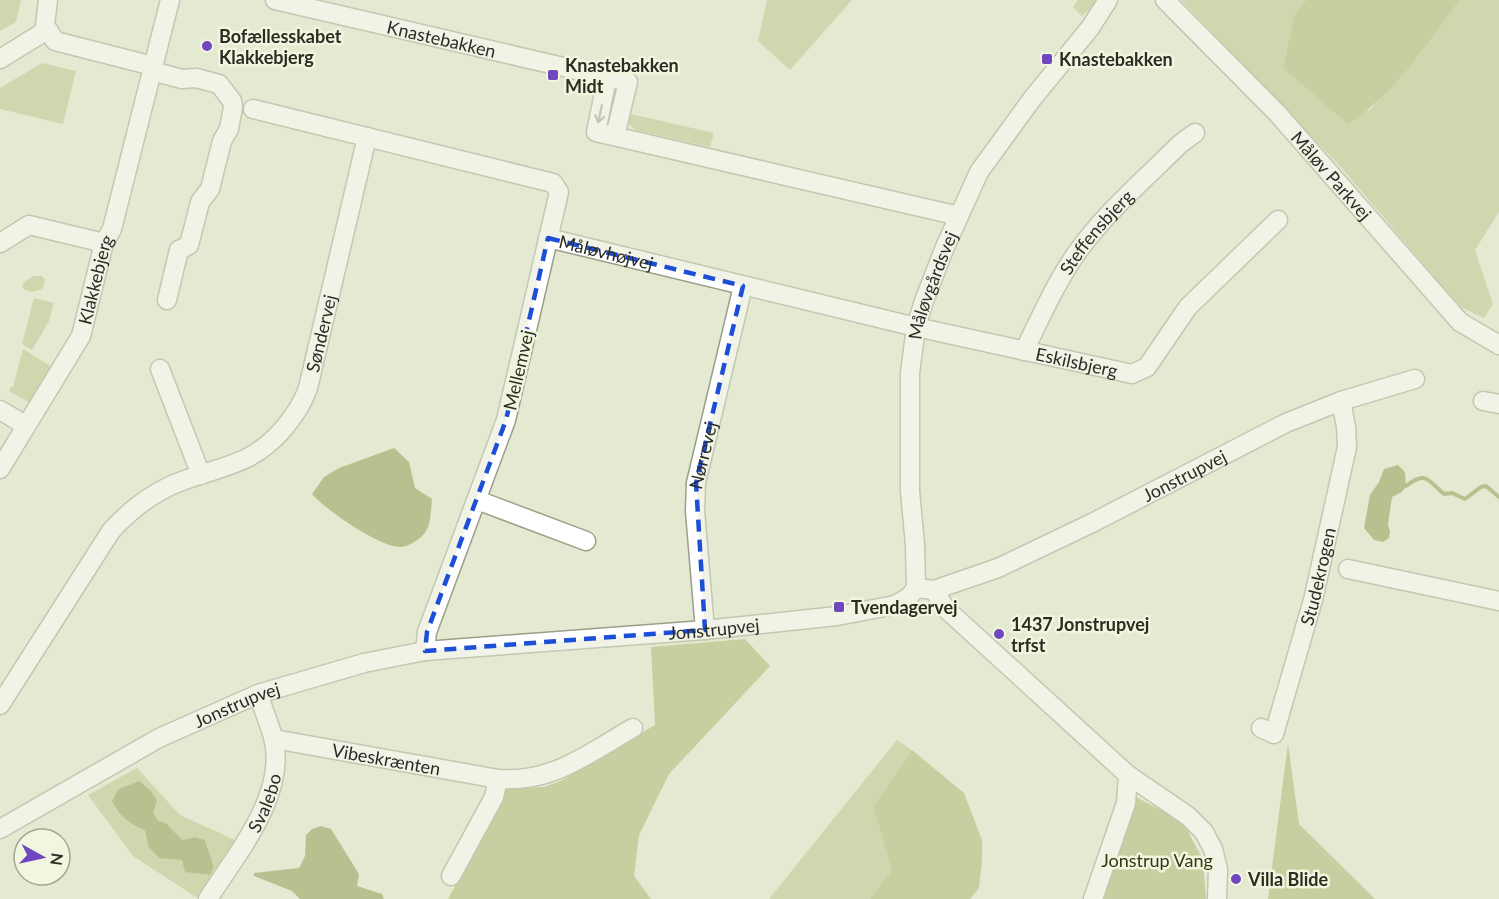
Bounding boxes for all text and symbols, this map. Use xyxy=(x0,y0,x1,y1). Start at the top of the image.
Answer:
street label: Knastebakken xyxy=(385,15,498,62)
place label: Bofællesskabet Klakkebjerg xyxy=(219,25,342,68)
marker: Bofællesskabet Klakkebjerg xyxy=(200,39,214,53)
place label: Knastebakken xyxy=(1059,48,1173,70)
marker: Knastebakken xyxy=(1040,52,1054,66)
place label: Knastebakken Midt xyxy=(565,54,679,97)
marker: Knastebakken Midt xyxy=(546,68,560,82)
one-way arrow xyxy=(593,105,605,124)
street label: Måløv Parkvej xyxy=(1287,126,1377,224)
street label: Steffensbjerg xyxy=(1055,185,1138,278)
street label: Måløvgårdsvej xyxy=(903,228,962,341)
street label: Klakkebjerg xyxy=(73,230,118,327)
street label: Måløvhøjvej xyxy=(557,230,656,274)
street label: Søndervej xyxy=(301,292,341,374)
street label: Mellemvej xyxy=(498,328,538,412)
street label: Eskilsbjerg xyxy=(1034,342,1120,382)
street label: Nørrevej xyxy=(684,419,721,491)
street label: Jonstrupvej xyxy=(1139,445,1230,506)
street label: Studekrogen xyxy=(1295,525,1340,628)
place label: Tvendagervej xyxy=(851,596,958,618)
marker: Tvendagervej xyxy=(832,600,846,614)
street label: Jonstrupvej xyxy=(668,613,761,644)
place label: 1437 Jonstrupvej trfst xyxy=(1011,613,1149,656)
marker: 1437 Jonstrupvej trfst xyxy=(992,627,1006,641)
street label: Jonstrupvej xyxy=(190,677,282,732)
street label: Vibeskrænten xyxy=(330,739,442,780)
street label: Svalebo xyxy=(243,772,285,836)
north arrow xyxy=(12,827,72,887)
park label: Jonstrup Vang xyxy=(1101,849,1213,871)
text: N xyxy=(47,852,68,867)
place label: Villa Blide xyxy=(1247,868,1328,890)
marker: Villa Blide xyxy=(1229,872,1243,886)

